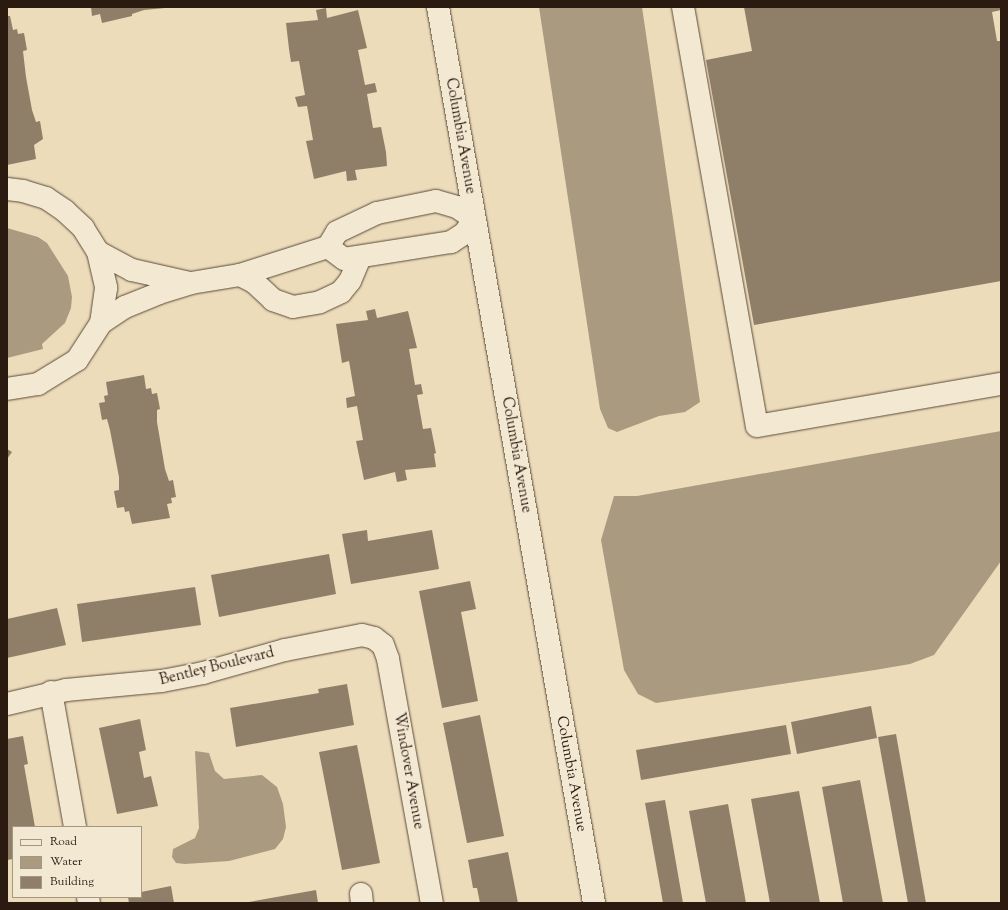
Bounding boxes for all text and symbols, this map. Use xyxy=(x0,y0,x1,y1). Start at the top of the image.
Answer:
street label: Columbia Avenue xyxy=(441,77,479,195)
street label: Columbia Avenue xyxy=(497,396,535,514)
street label: Bentley Boulevard xyxy=(158,644,276,690)
street label: Windover Avenue xyxy=(389,711,427,831)
street label: Columbia Avenue xyxy=(552,715,590,833)
legend xyxy=(12,826,142,898)
text: Road xyxy=(50,833,77,851)
text: Water xyxy=(50,853,82,871)
text: Building xyxy=(50,873,94,891)

